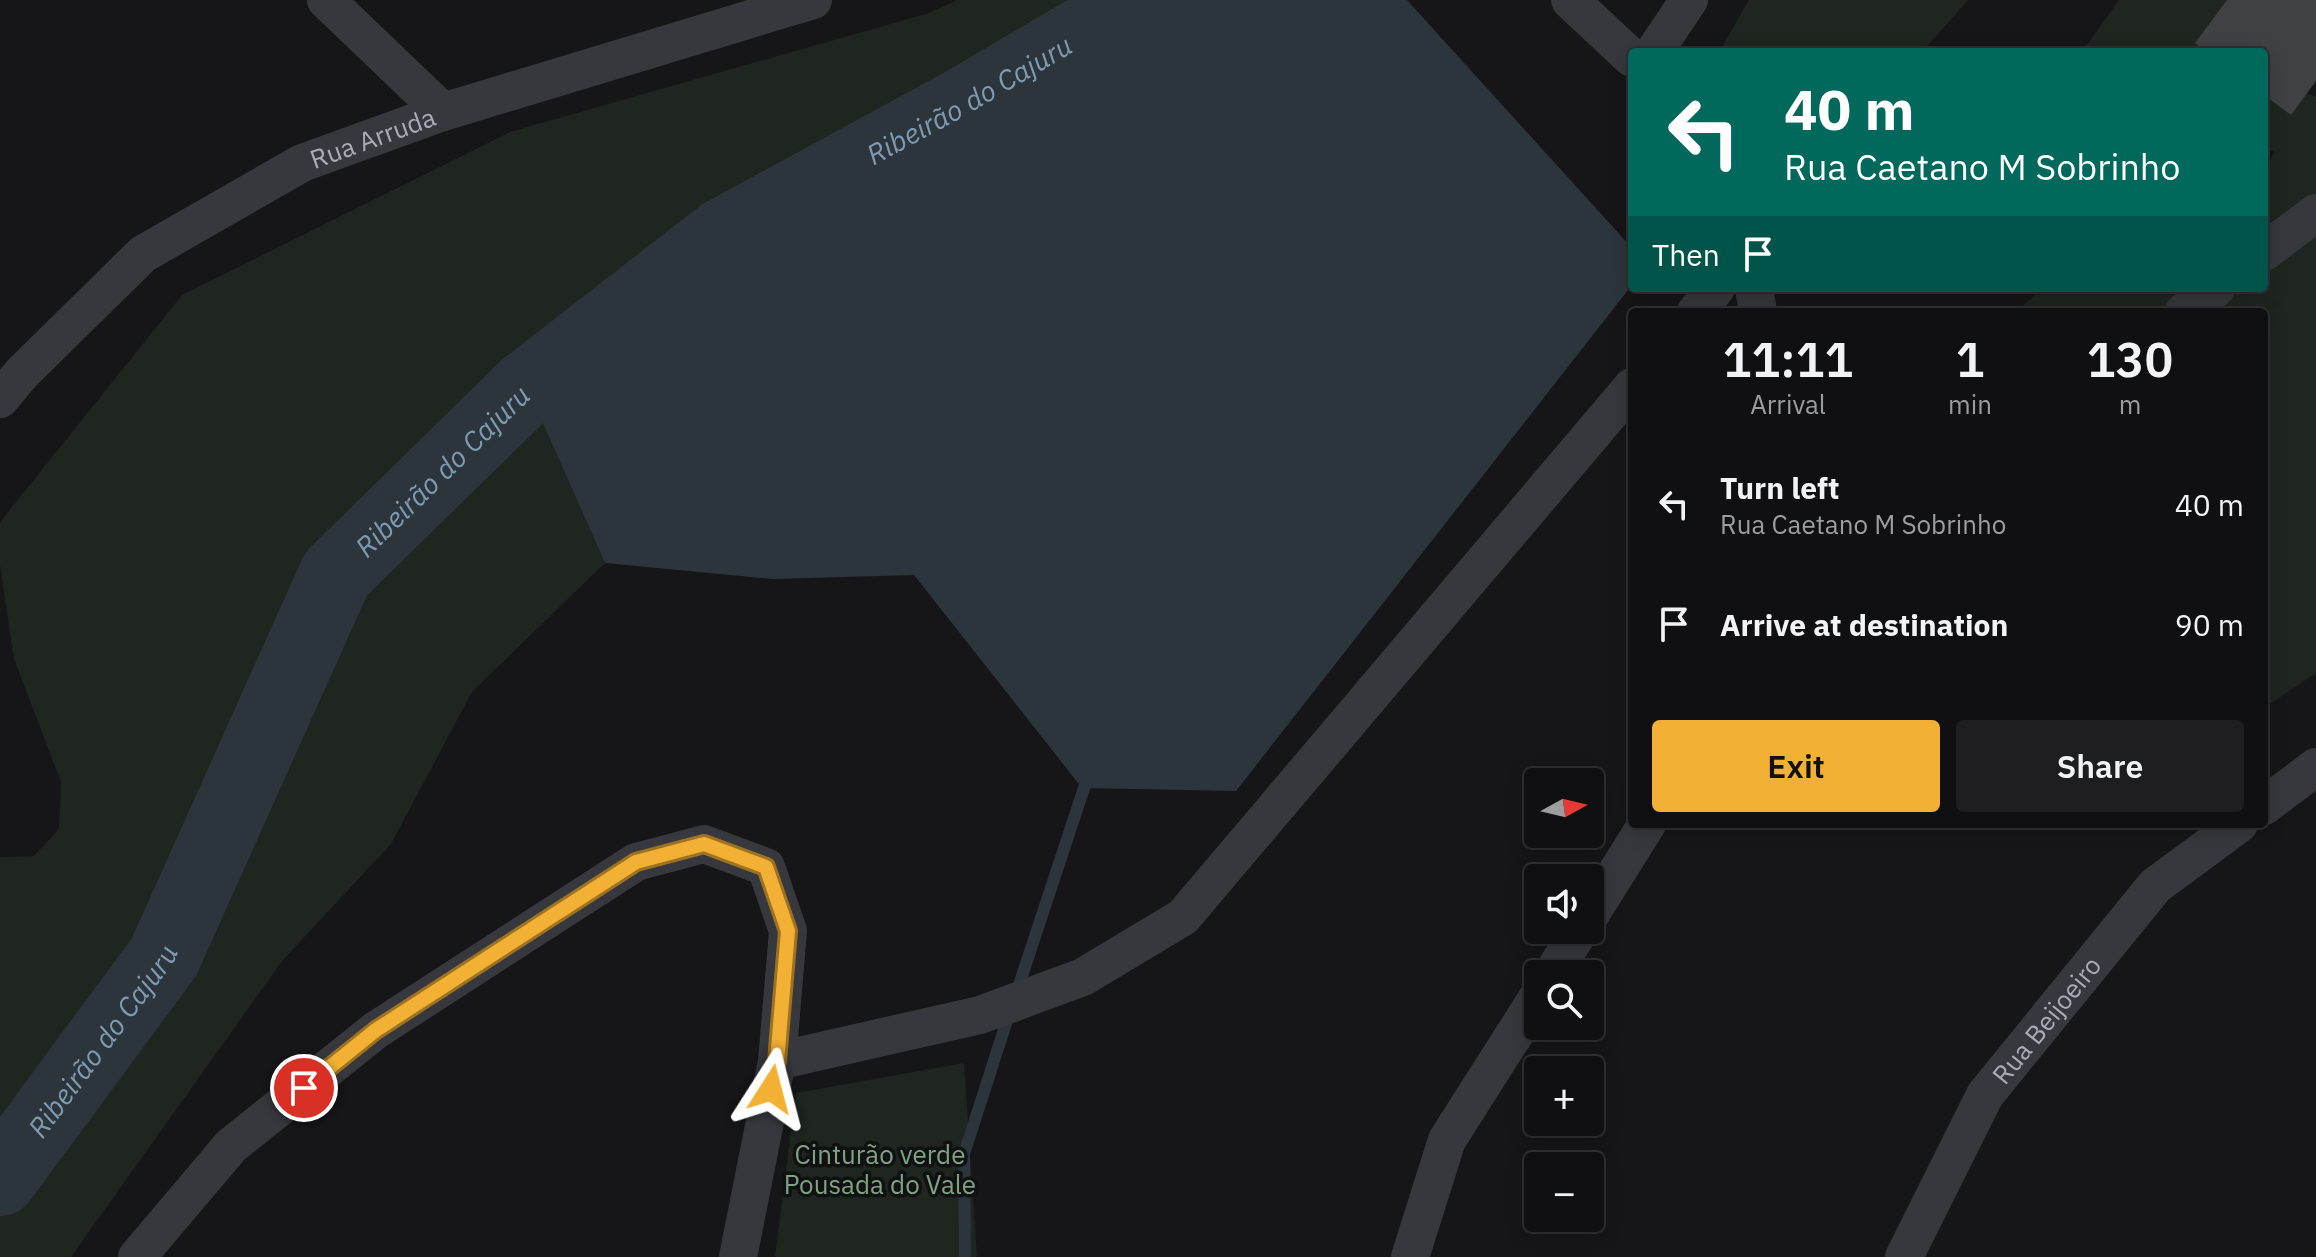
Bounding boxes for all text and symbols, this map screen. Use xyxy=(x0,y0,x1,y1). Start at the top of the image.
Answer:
water label: Ribeirão do Cajuru xyxy=(859,26,1078,172)
text: 40 m xyxy=(1784,73,1914,145)
icon: left xyxy=(1652,80,1756,184)
street label: Rua Arruda xyxy=(305,99,440,176)
text: Rua Caetano M Sobrinho xyxy=(1784,143,2180,190)
icon: arrive xyxy=(1736,232,1780,276)
text: Then xyxy=(1652,235,1720,274)
text: 11:11 xyxy=(1723,328,1853,390)
text: 1 xyxy=(1956,328,1984,390)
text: 130 xyxy=(2087,328,2173,390)
water label: Ribeirão do Cajuru xyxy=(346,376,537,564)
text: Arrival xyxy=(1750,387,1826,421)
text: min xyxy=(1948,387,1992,421)
text: m xyxy=(2119,387,2141,421)
text: Turn left xyxy=(1720,468,1839,507)
icon: left xyxy=(1652,482,1696,526)
text: 40 m xyxy=(2175,485,2244,524)
text: Rua Caetano M Sobrinho xyxy=(1720,507,2006,541)
icon: arrive xyxy=(1652,602,1696,646)
text: Arrive at destination xyxy=(1720,605,2008,644)
text: 90 m xyxy=(2175,605,2244,644)
button: Exit xyxy=(1652,720,1940,812)
button: Share xyxy=(1956,720,2244,812)
north arrow xyxy=(1524,768,1604,848)
map controls xyxy=(1524,768,1604,1232)
button: sound xyxy=(1524,864,1604,944)
water label: Ribeirão do Cajuru xyxy=(19,939,186,1145)
street label: Rua Beijoeiro xyxy=(1984,949,2108,1091)
button: search xyxy=(1524,960,1604,1040)
position arrow xyxy=(729,1047,813,1131)
pin xyxy=(270,1054,338,1122)
button: + xyxy=(1524,1056,1604,1136)
icon: arrive xyxy=(282,1066,326,1110)
park label: Cinturão verde Pousada do Vale xyxy=(784,1137,976,1201)
button: − xyxy=(1524,1152,1604,1232)

